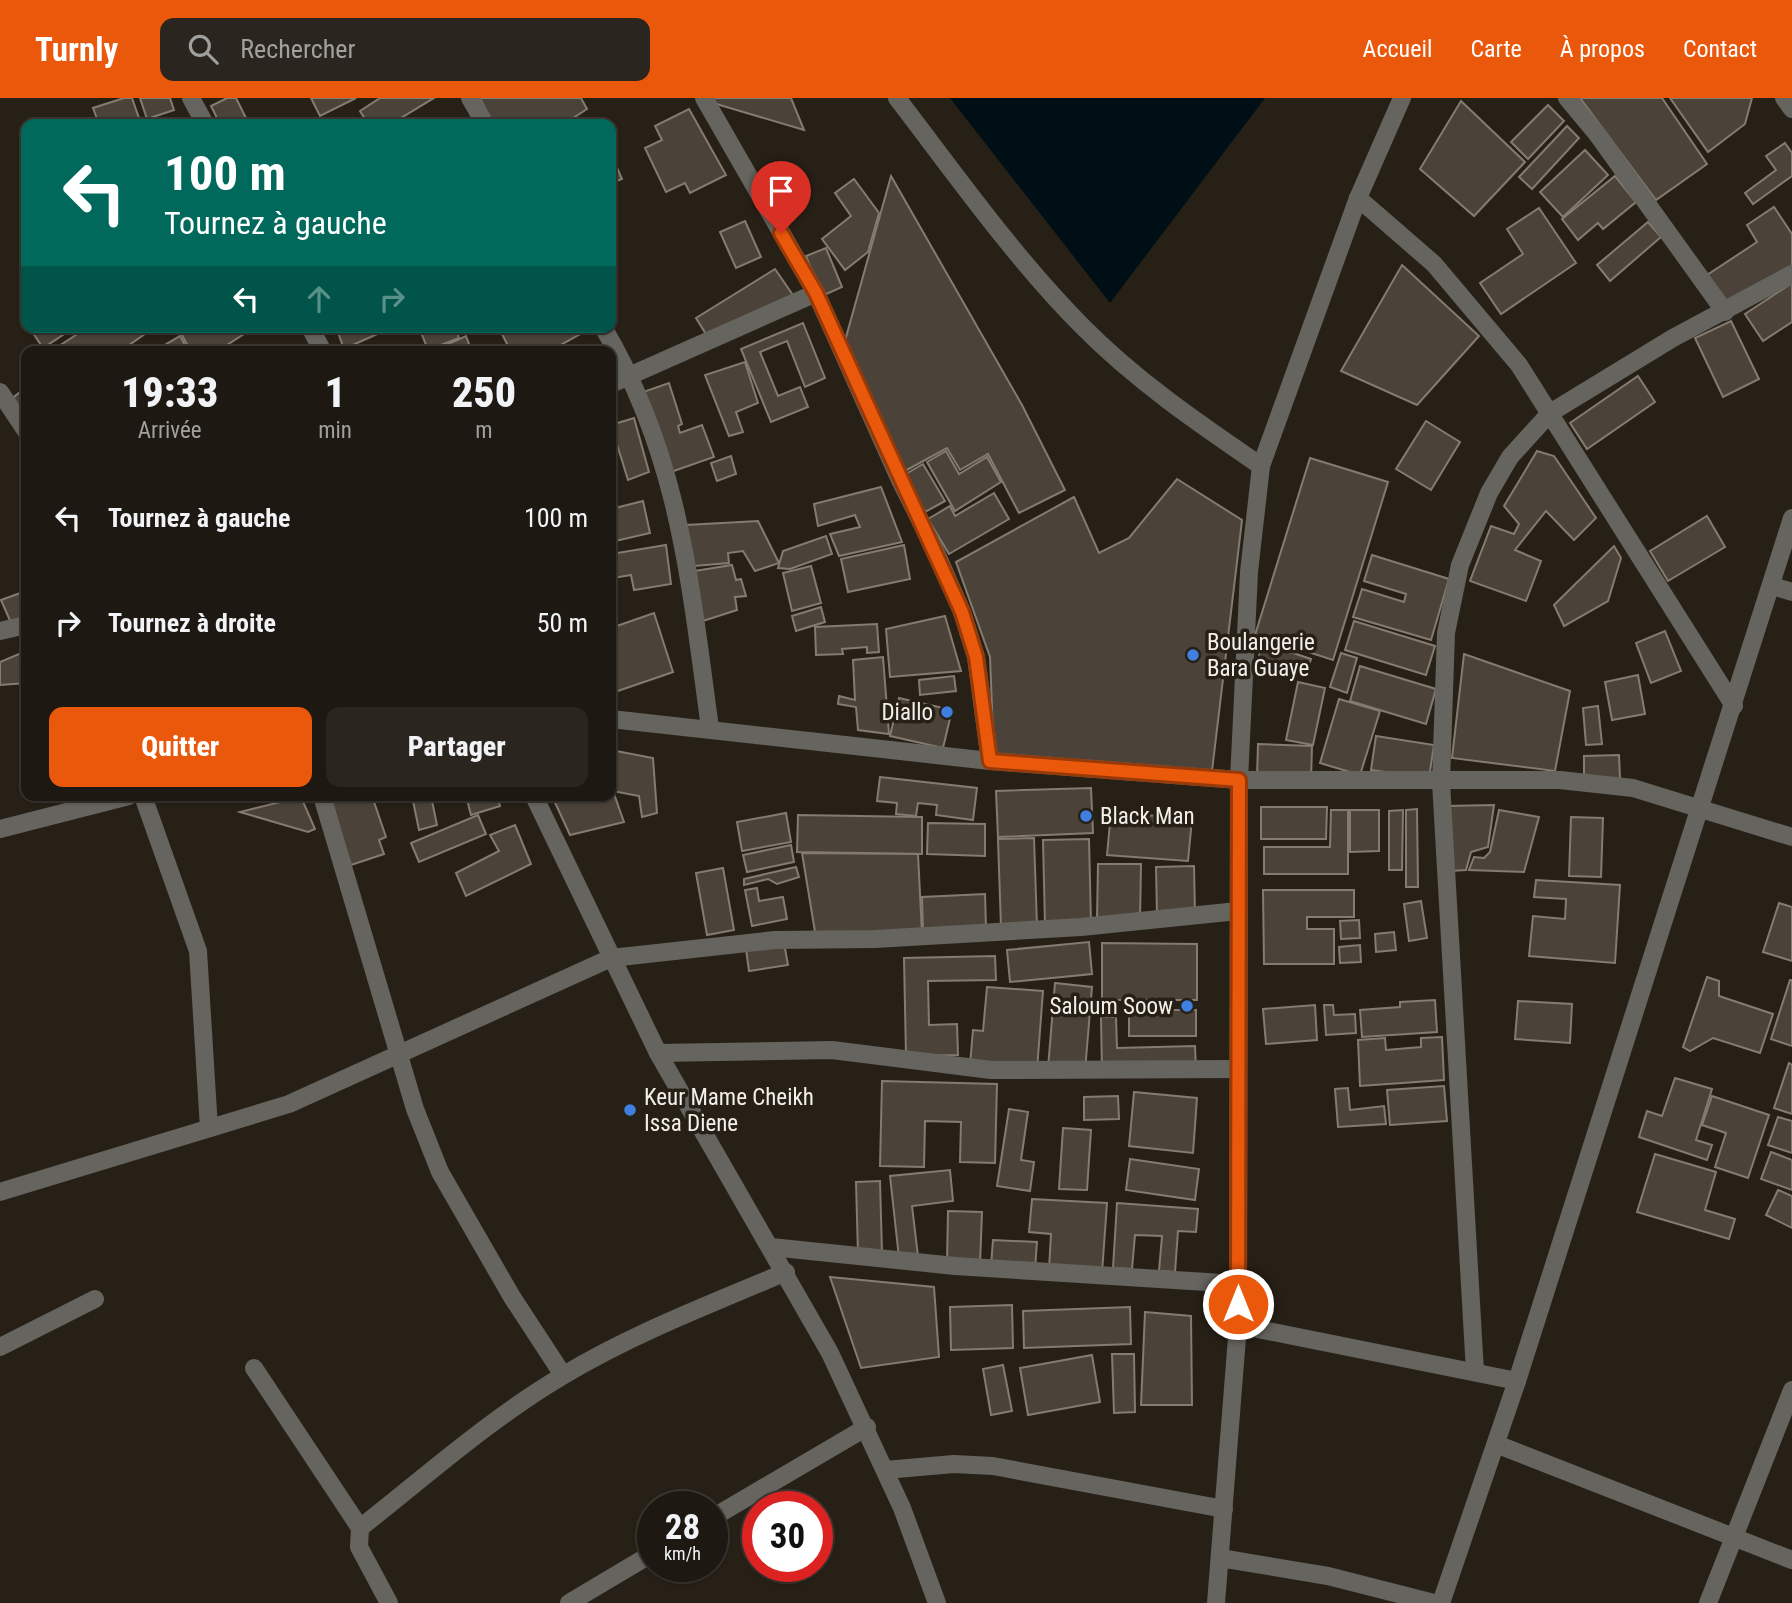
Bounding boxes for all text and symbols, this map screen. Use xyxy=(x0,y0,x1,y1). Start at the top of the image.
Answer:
search box xyxy=(160,18,650,81)
text: Turnly xyxy=(35,30,118,69)
icon: search xyxy=(184,30,222,68)
text: Rechercher xyxy=(240,34,355,64)
text: Accueil xyxy=(1363,35,1432,63)
text: Carte xyxy=(1470,35,1522,63)
text: À propos xyxy=(1560,35,1645,63)
text: Contact xyxy=(1683,35,1757,63)
text: 100 m xyxy=(164,145,286,202)
icon: left xyxy=(49,147,140,238)
pin xyxy=(751,161,811,233)
icon: arrive xyxy=(762,172,800,210)
text: Tournez à gauche xyxy=(164,204,387,242)
icon: left xyxy=(227,280,265,318)
icon: ahead xyxy=(300,280,338,318)
icon: right xyxy=(373,280,411,318)
text: 19:33 xyxy=(121,368,218,417)
text: 1 xyxy=(324,368,346,417)
text: 250 xyxy=(452,368,516,417)
text: Arrivée xyxy=(138,417,202,444)
text: min xyxy=(318,417,352,444)
text: m xyxy=(475,417,493,444)
icon: left xyxy=(49,499,87,537)
text: Tournez à gauche xyxy=(108,503,290,533)
text: 100 m xyxy=(524,503,588,533)
icon: right xyxy=(49,604,87,642)
text: Tournez à droite xyxy=(108,608,276,638)
text: 50 m xyxy=(537,608,588,638)
place label: Boulangerie Bara Guaye xyxy=(1207,629,1315,682)
marker: Boulangerie Bara Guaye xyxy=(1185,647,1201,663)
place label: Diallo xyxy=(881,699,933,726)
marker: Diallo xyxy=(939,704,955,720)
button: Quitter xyxy=(49,707,312,787)
button: Partager xyxy=(326,707,588,787)
place label: Black Man xyxy=(1100,803,1195,830)
marker: Black Man xyxy=(1078,808,1094,824)
place label: Saloum Soow xyxy=(1050,993,1173,1020)
marker: Saloum Soow xyxy=(1179,998,1195,1014)
place label: Keur Mame Cheikh Issa Diene xyxy=(644,1084,814,1137)
marker: Keur Mame Cheikh Issa Diene xyxy=(622,1102,638,1118)
position arrow xyxy=(1201,1267,1275,1341)
speed limit sign: 30 xyxy=(742,1491,833,1582)
text: 28 xyxy=(665,1507,700,1548)
text: km/h xyxy=(664,1543,701,1564)

